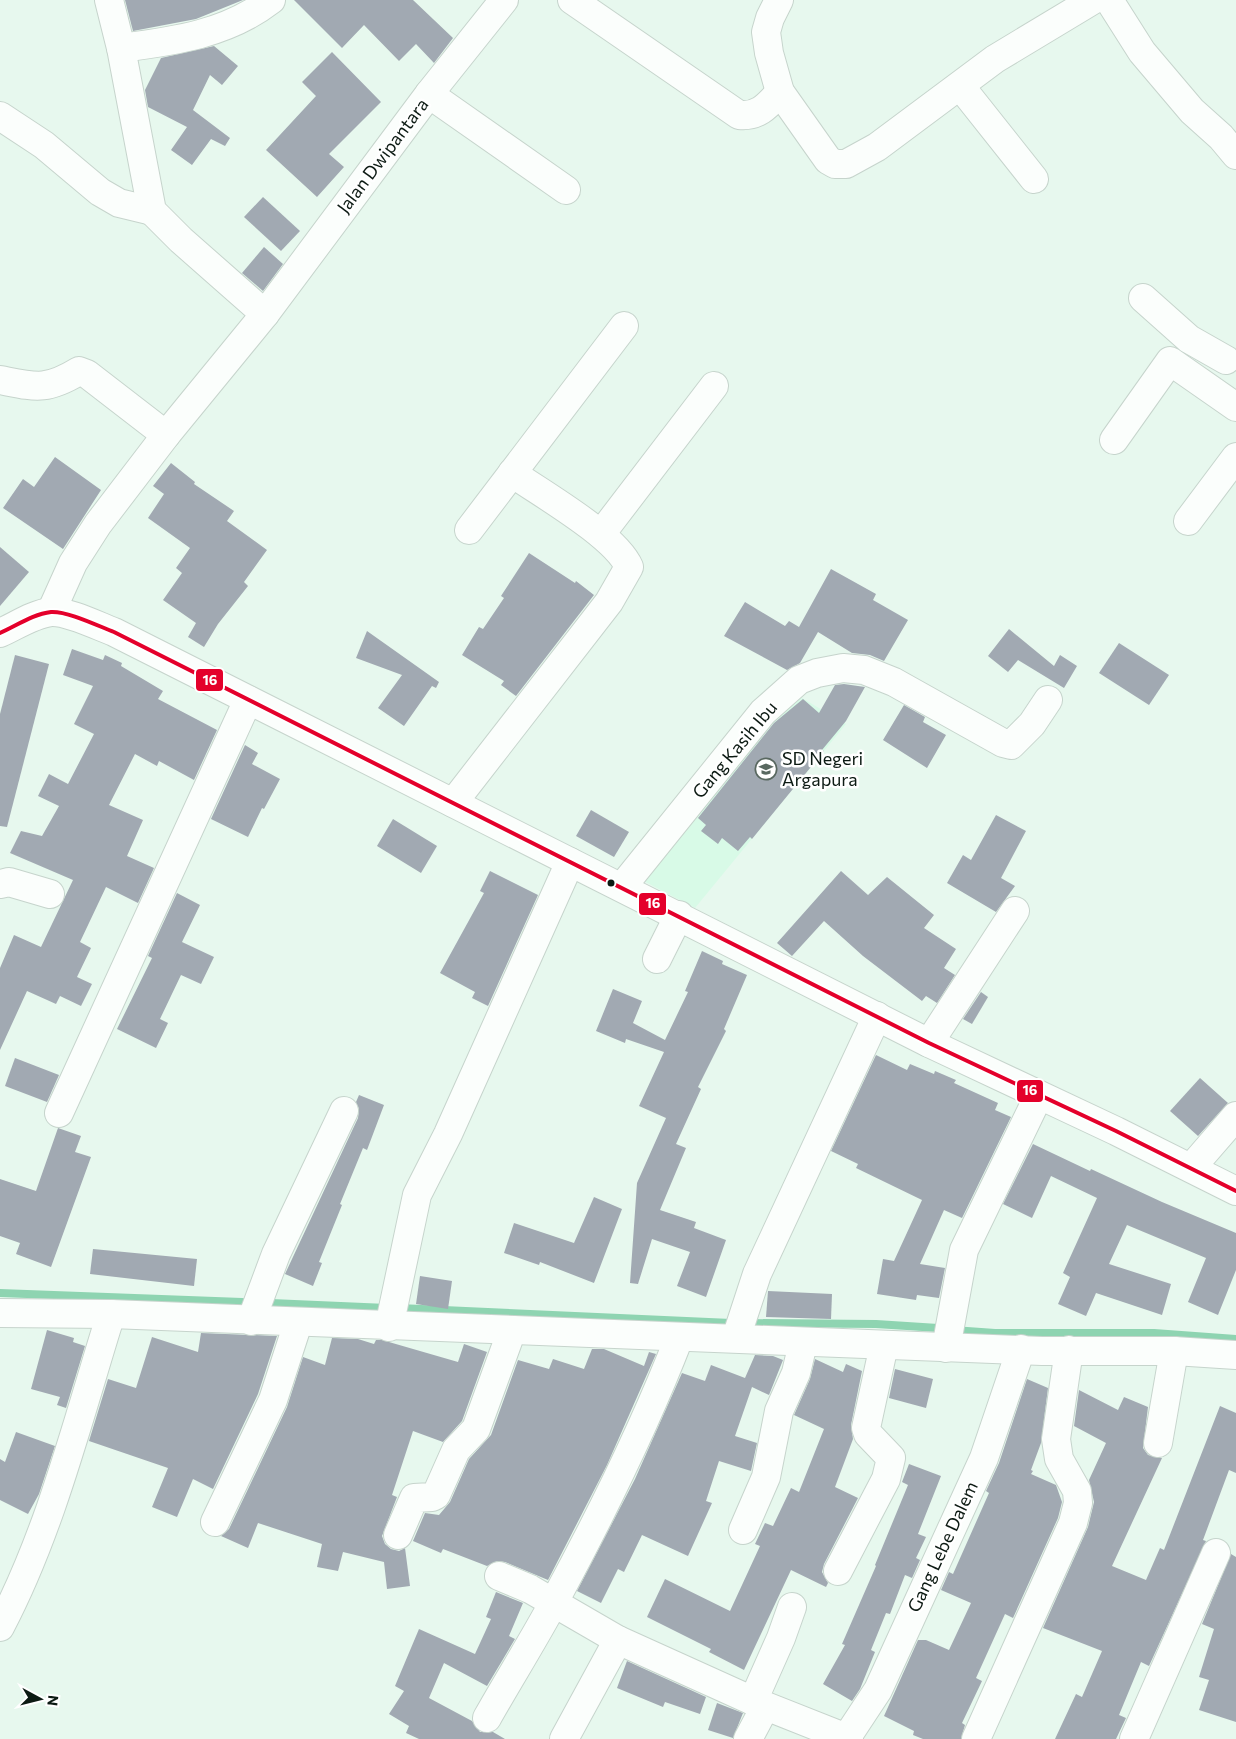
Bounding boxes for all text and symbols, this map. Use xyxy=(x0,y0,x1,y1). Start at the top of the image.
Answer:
street label: Jalan Dwipantara xyxy=(332,94,433,217)
line badge: 16 xyxy=(195,668,224,692)
text: 16 xyxy=(203,671,218,688)
street label: Gang Kasih Ibu xyxy=(687,696,781,802)
place label: SD Negeri Argapura xyxy=(782,747,863,790)
school or university icon: SD Negeri Argapura xyxy=(754,757,778,781)
unlabelled marker xyxy=(606,878,616,888)
line badge: 16 xyxy=(638,892,667,916)
text: 16 xyxy=(646,894,661,911)
line badge: 16 xyxy=(1016,1079,1044,1103)
text: 16 xyxy=(1023,1081,1038,1098)
street label: Gang Lebe Dalem xyxy=(902,1478,982,1616)
north arrow xyxy=(15,1674,65,1724)
text: N xyxy=(44,1694,62,1707)

